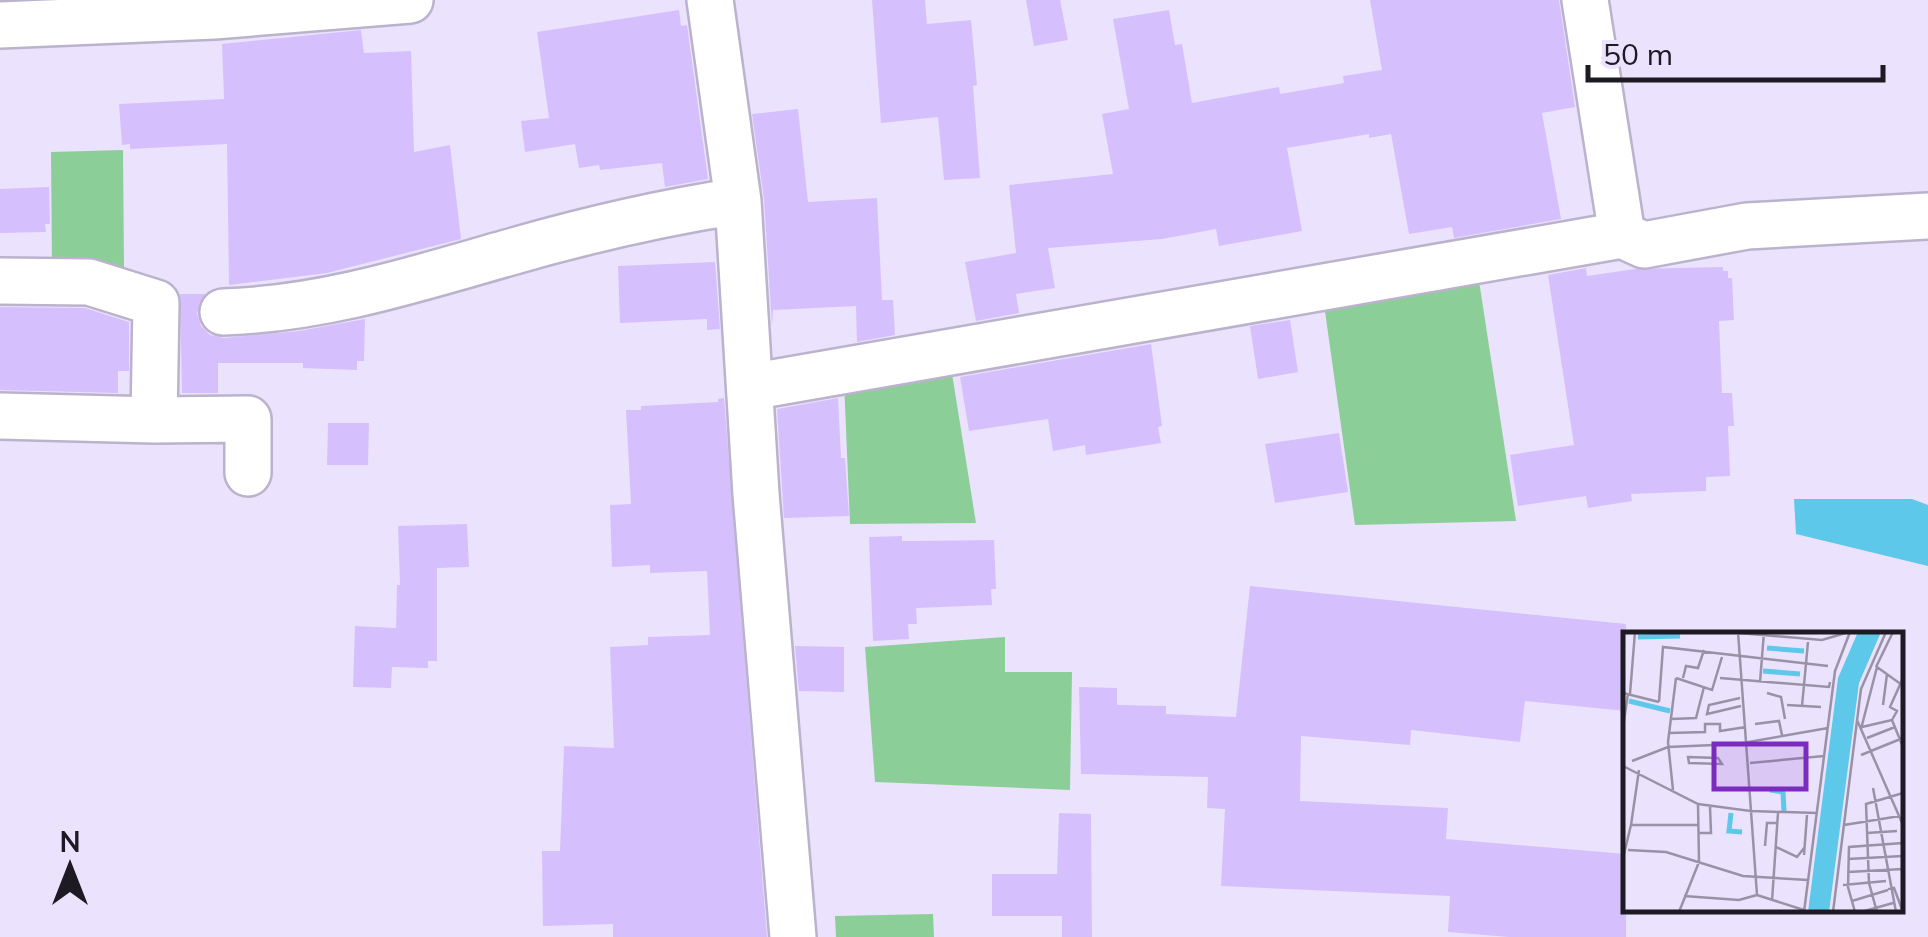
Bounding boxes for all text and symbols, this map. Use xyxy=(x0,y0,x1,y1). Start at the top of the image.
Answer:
scale bar xyxy=(1588,20,1883,82)
text: 50 m xyxy=(1603,35,1673,73)
inset map xyxy=(1623,632,1903,912)
north arrow xyxy=(20,817,120,917)
text: N xyxy=(59,824,81,859)

